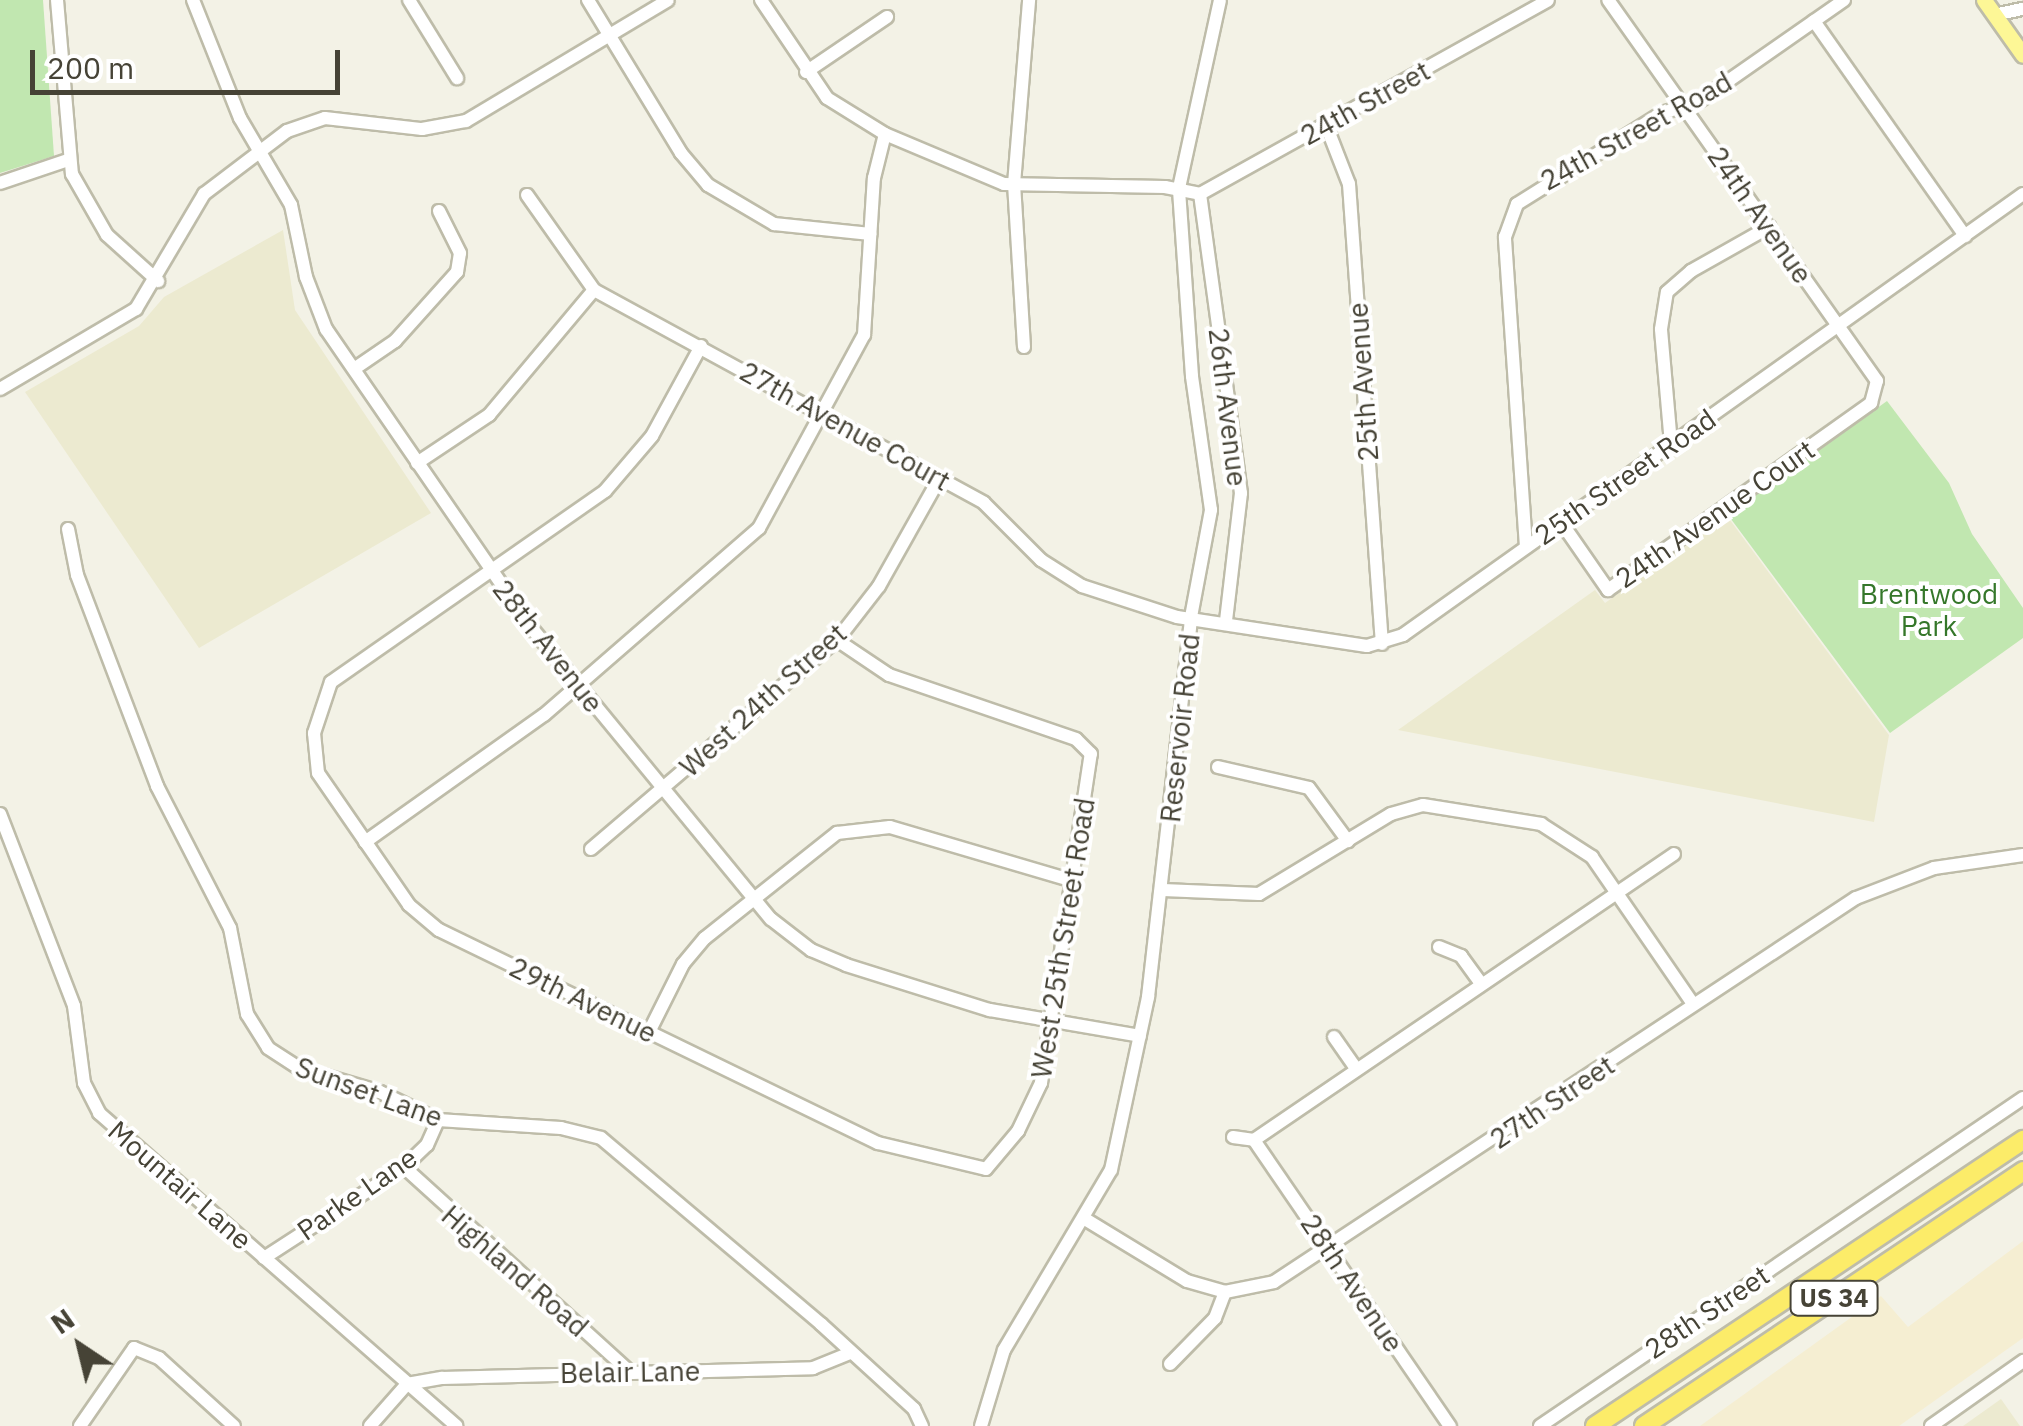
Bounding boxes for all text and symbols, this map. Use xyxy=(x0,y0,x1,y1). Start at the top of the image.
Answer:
scale bar xyxy=(35,30,345,92)
text: 200 m xyxy=(47,48,134,87)
street label: 24th Street xyxy=(1294,54,1436,152)
street label: 24th Street Road xyxy=(1534,64,1738,198)
street label: 24th Avenue xyxy=(1701,140,1819,290)
street label: 25th Avenue xyxy=(1341,301,1385,463)
street label: 26th Avenue xyxy=(1202,326,1254,488)
street label: 27th Avenue Court xyxy=(734,354,956,498)
street label: 25th Street Road xyxy=(1528,402,1722,552)
street label: 24th Avenue Court xyxy=(1609,433,1821,595)
street label: 28th Avenue xyxy=(486,573,610,719)
park label: Brentwood Park xyxy=(1860,577,1998,643)
street label: West 24th Street xyxy=(673,616,853,784)
street label: Reservoir Road xyxy=(1153,632,1207,824)
street label: West 25th Street Road xyxy=(1024,795,1102,1081)
street label: 29th Avenue xyxy=(504,950,662,1050)
street label: 27th Street xyxy=(1483,1048,1621,1156)
street label: Sunset Lane xyxy=(291,1050,447,1134)
street label: Mountair Lane xyxy=(101,1114,259,1256)
street label: Parke Lane xyxy=(291,1141,423,1247)
street label: Highland Road xyxy=(435,1198,595,1344)
street label: 28th Avenue xyxy=(1293,1208,1411,1358)
street label: 28th Street xyxy=(1638,1258,1776,1366)
road number: US 34 xyxy=(1789,1278,1879,1318)
north arrow xyxy=(30,1296,130,1396)
text: N xyxy=(44,1300,81,1342)
street label: Belair Lane xyxy=(560,1354,700,1390)

